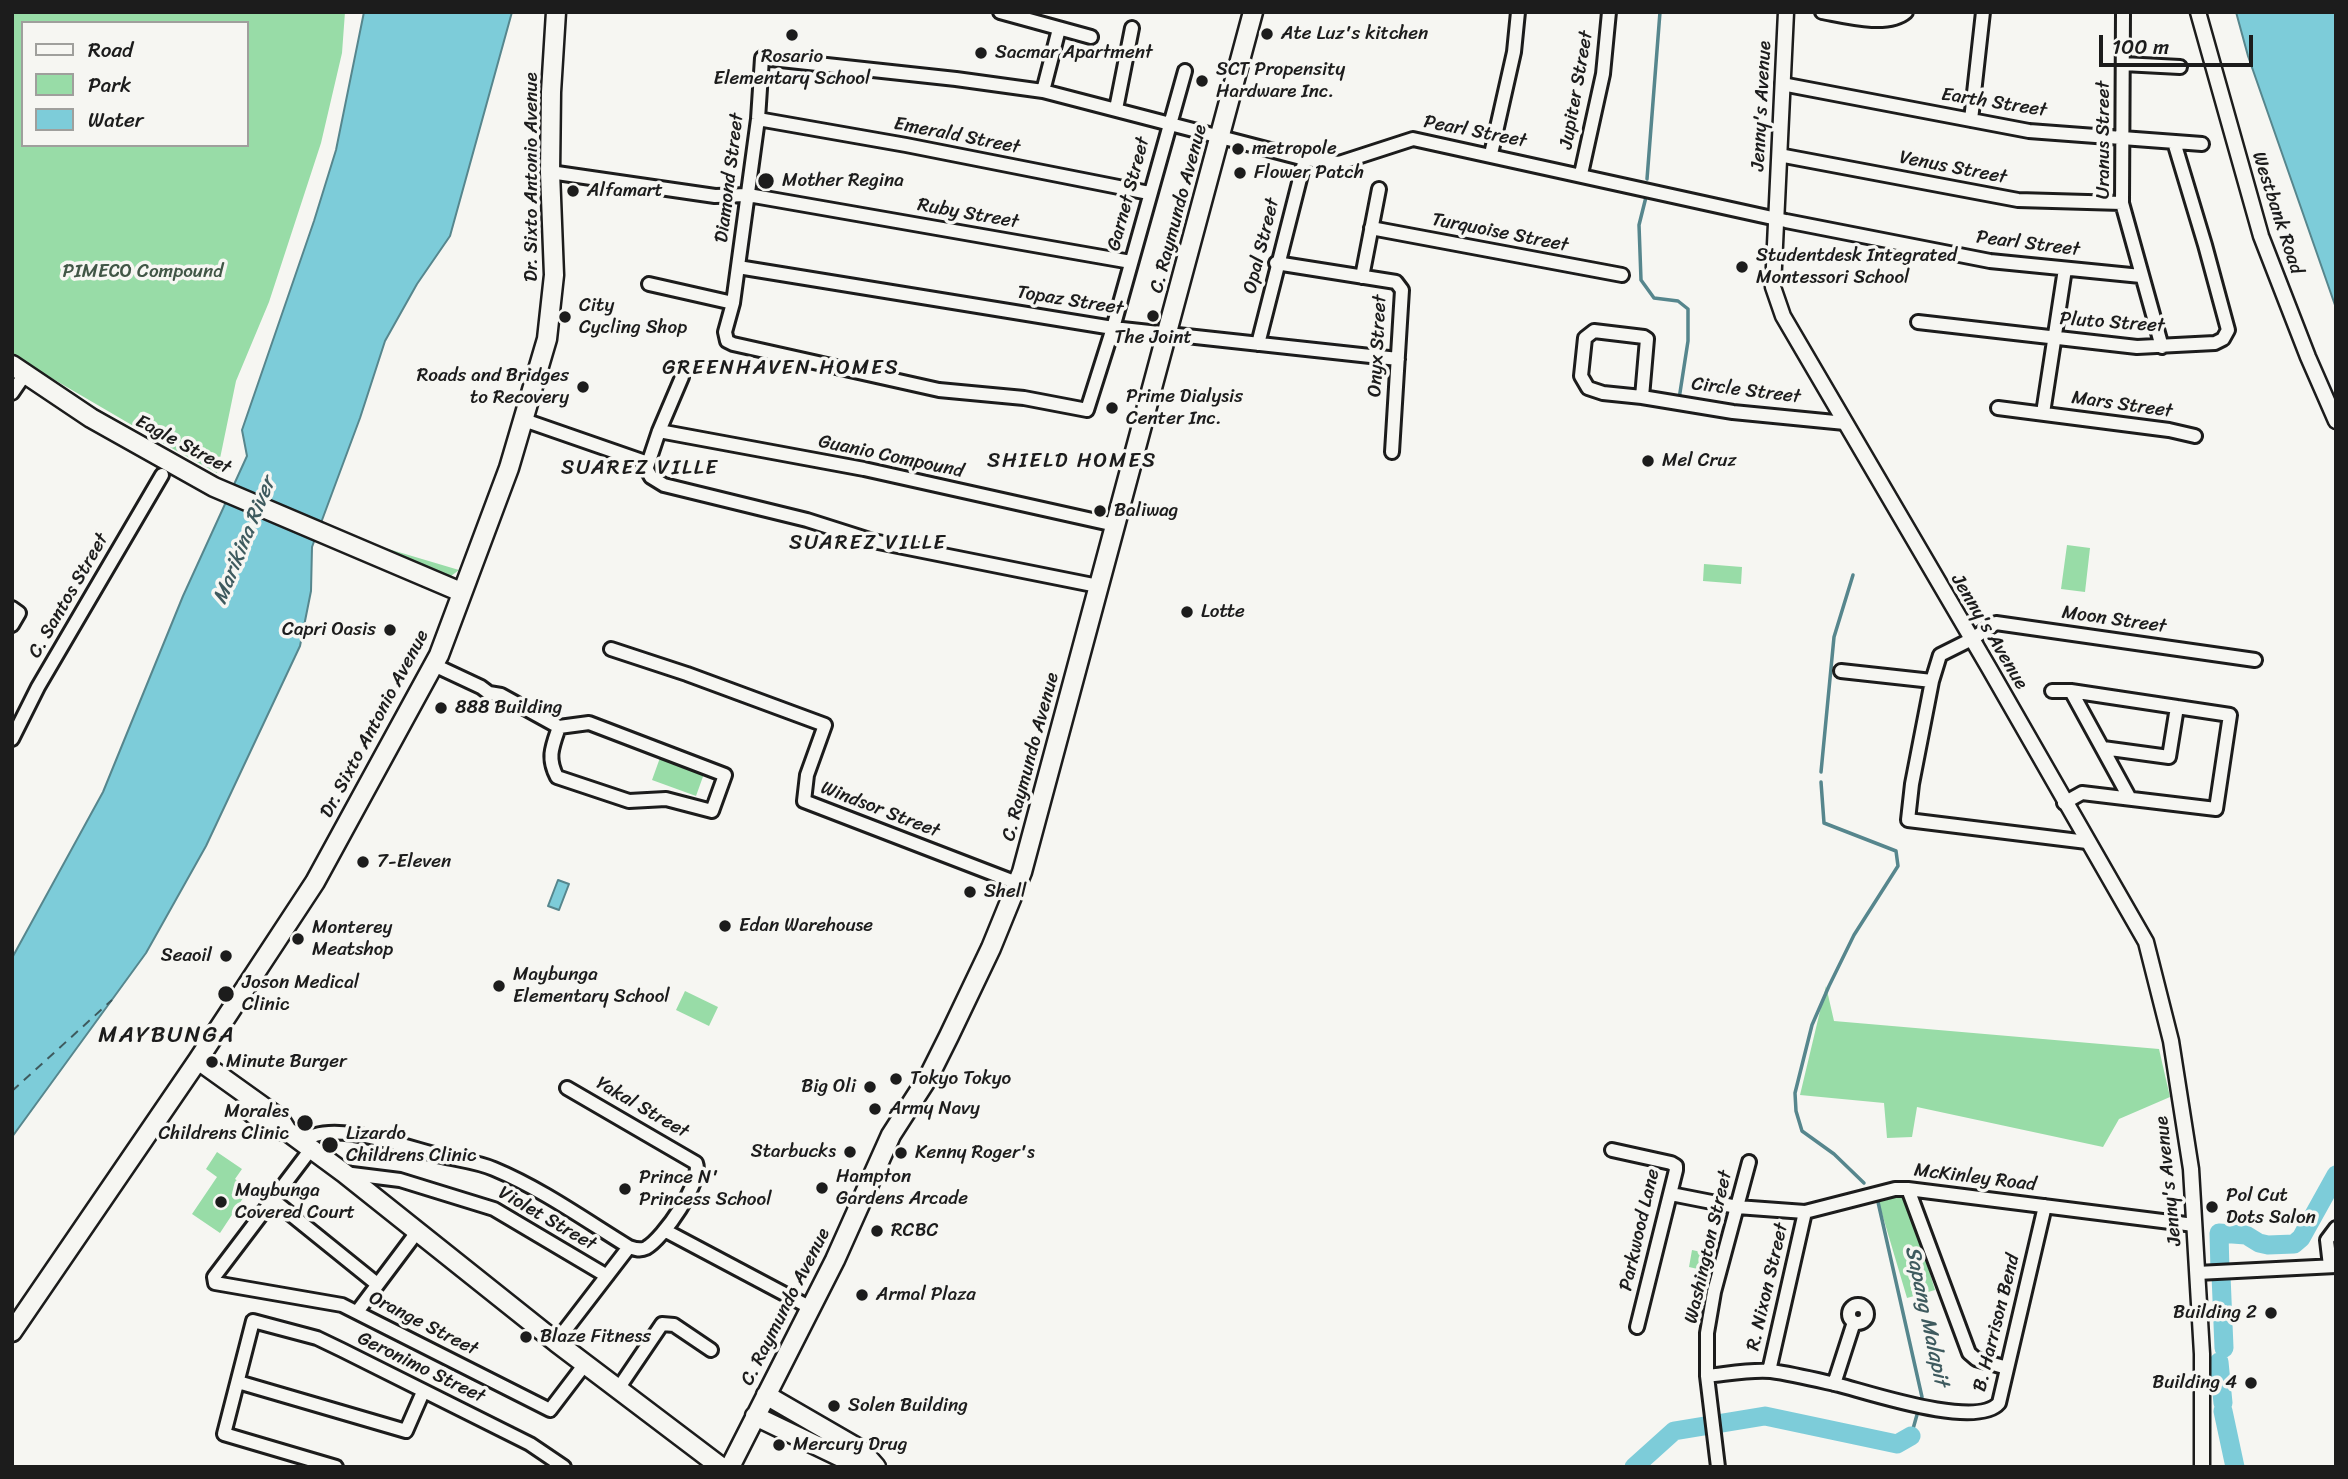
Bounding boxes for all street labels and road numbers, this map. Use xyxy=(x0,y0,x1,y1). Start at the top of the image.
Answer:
street label: Jupiter Street xyxy=(1555,29,1599,151)
street label: Jenny's Avenue xyxy=(1747,40,1777,172)
street label: Dr. Sixto Antonio Avenue xyxy=(521,72,543,282)
street label: Uranus Street xyxy=(2093,81,2115,199)
street label: Earth Street xyxy=(1940,83,2048,123)
street label: Pearl Street xyxy=(1422,111,1528,153)
street label: Diamond Street xyxy=(711,112,749,244)
street label: Emerald Street xyxy=(892,113,1022,159)
street label: C. Raymundo Avenue xyxy=(1146,122,1212,296)
street label: Garnet Street xyxy=(1103,135,1155,253)
street label: Venus Street xyxy=(1897,146,2009,190)
street label: Westbank Road xyxy=(2247,149,2307,277)
street label: Ruby Street xyxy=(916,194,1020,234)
street label: Opal Street xyxy=(1239,196,1285,296)
street label: Turquoise Street xyxy=(1430,209,1570,257)
street label: Pearl Street xyxy=(1975,226,2081,262)
street label: Topaz Street xyxy=(1015,281,1125,321)
street label: Onyx Street xyxy=(1364,294,1392,398)
street label: Pluto Street xyxy=(2059,308,2165,338)
street label: Circle Street xyxy=(1690,373,1802,409)
street label: Mars Street xyxy=(2070,387,2174,423)
street label: Eagle Street xyxy=(131,410,235,480)
street label: Guanio Compound xyxy=(816,430,966,484)
street label: C. Santos Street xyxy=(24,530,114,662)
street label: Jenny's Avenue xyxy=(1946,570,2032,694)
street label: Moon Street xyxy=(2060,601,2168,639)
street label: Dr. Sixto Antonio Avenue xyxy=(316,626,434,822)
street label: C. Raymundo Avenue xyxy=(998,670,1064,844)
street label: Windsor Street xyxy=(817,777,943,843)
street label: Yakal Street xyxy=(592,1072,692,1144)
street label: Jenny's Avenue xyxy=(2151,1115,2187,1247)
street label: McKinley Road xyxy=(1913,1159,2037,1197)
street label: Parkwood Lane xyxy=(1615,1167,1665,1293)
street label: Washington Street xyxy=(1680,1168,1738,1326)
street label: Violet Street xyxy=(494,1182,600,1256)
street label: R. Nixon Street xyxy=(1742,1221,1794,1353)
street label: C. Raymundo Avenue xyxy=(736,1225,836,1389)
street label: B. Harrison Bend xyxy=(1969,1252,2025,1394)
street label: Orange Street xyxy=(365,1287,481,1361)
street label: Geronimo Street xyxy=(354,1327,488,1409)

